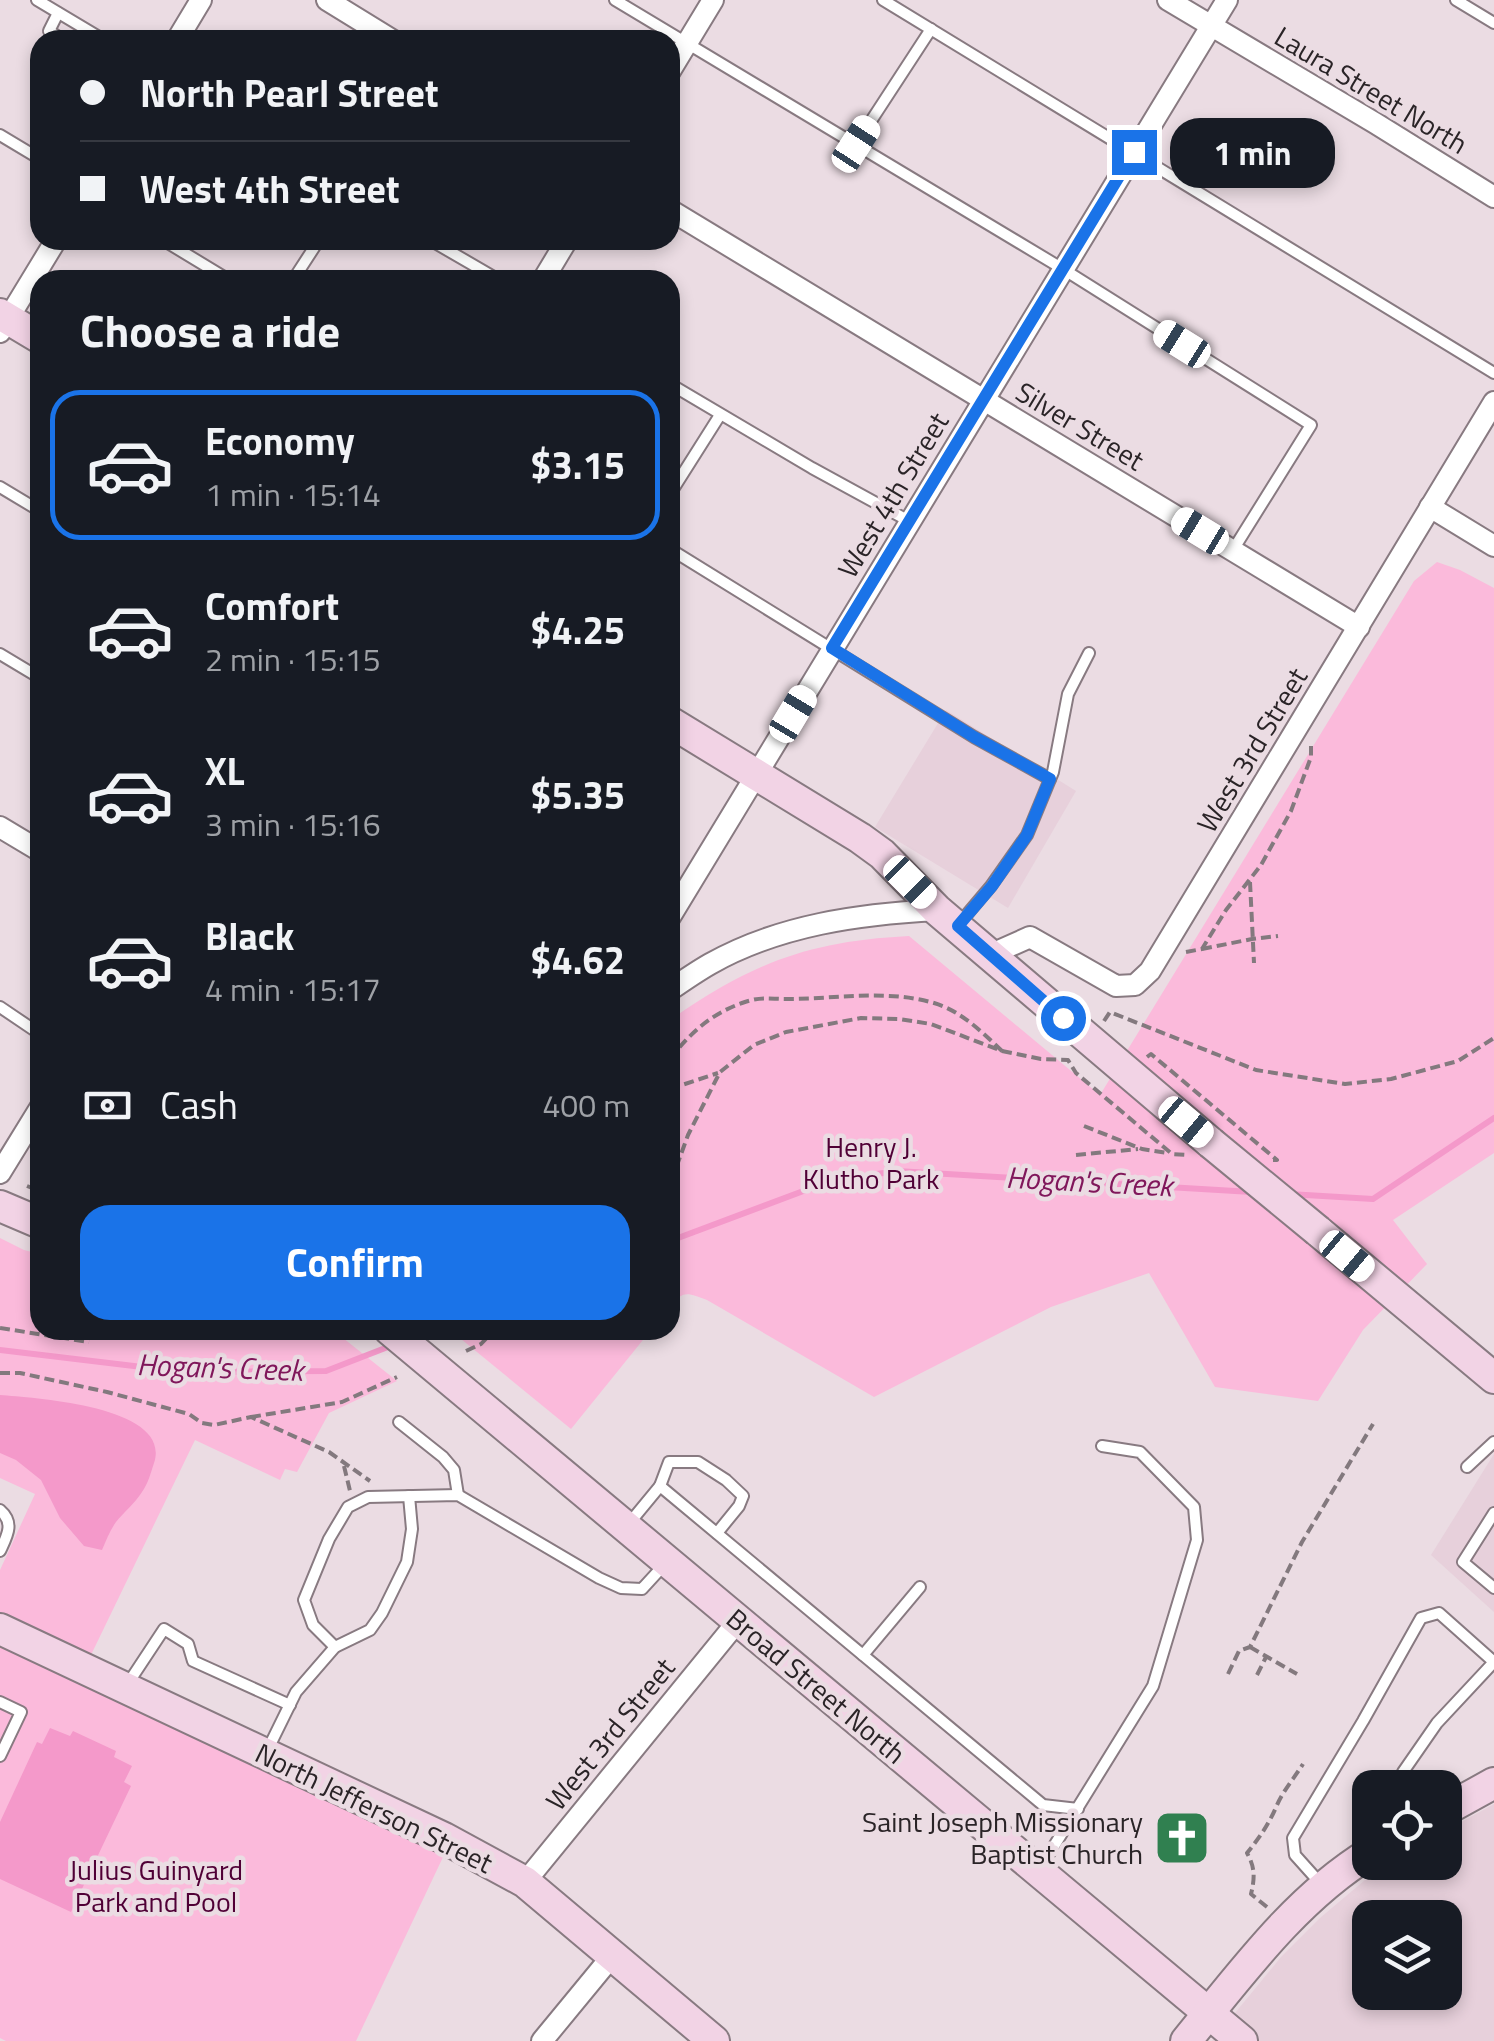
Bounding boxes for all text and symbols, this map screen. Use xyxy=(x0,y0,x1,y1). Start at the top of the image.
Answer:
street label: Laura Street North xyxy=(1266,15,1476,164)
text: North Pearl Street xyxy=(140,64,439,122)
car xyxy=(827,111,885,177)
callout: 1 min xyxy=(1169,117,1334,187)
text: 1 min xyxy=(1214,129,1291,177)
route end xyxy=(1112,130,1157,175)
text: West 4th Street xyxy=(140,160,400,218)
text: Choose a ride xyxy=(80,296,340,364)
car xyxy=(1149,315,1215,373)
street label: Silver Street xyxy=(1008,370,1153,481)
street label: West 4th Street xyxy=(826,404,959,586)
text: Economy xyxy=(205,412,355,470)
icon: car xyxy=(85,420,175,510)
text: $3.15 xyxy=(530,436,625,494)
text: 1 min · 15:14 xyxy=(205,470,381,518)
car xyxy=(1167,503,1233,559)
text: Comfort xyxy=(205,577,339,635)
icon: car xyxy=(85,585,175,675)
text: $4.25 xyxy=(530,601,625,659)
text: 2 min · 15:15 xyxy=(205,635,381,683)
street label: West 3rd Street xyxy=(1185,659,1318,840)
car xyxy=(765,681,821,747)
text: XL xyxy=(205,742,245,800)
icon: car xyxy=(85,750,175,840)
text: $5.35 xyxy=(530,766,625,824)
text: 3 min · 15:16 xyxy=(205,800,381,848)
car xyxy=(878,850,942,914)
text: Black xyxy=(205,907,294,965)
icon: car xyxy=(85,915,175,1005)
text: $4.62 xyxy=(530,931,625,989)
text: 4 min · 15:17 xyxy=(205,965,381,1013)
route start xyxy=(1041,996,1086,1041)
text: Cash xyxy=(160,1076,238,1134)
icon: cash xyxy=(80,1078,135,1133)
text: 400 m xyxy=(542,1081,630,1129)
car xyxy=(1153,1091,1219,1153)
park label: Henry J. Klutho Park xyxy=(803,1125,939,1200)
water label: Hogan's Creek xyxy=(1005,1154,1177,1209)
button: Confirm xyxy=(80,1205,630,1320)
car xyxy=(1314,1225,1380,1287)
water label: Hogan's Creek xyxy=(136,1341,308,1393)
street label: Broad Street North xyxy=(717,1598,916,1774)
street label: West 3rd Street xyxy=(535,1648,685,1819)
street label: North Jefferson Street xyxy=(248,1731,500,1884)
map controls xyxy=(1352,1770,1462,2010)
button: locate xyxy=(1352,1770,1462,1880)
place label: Saint Joseph Missionary Baptist Church xyxy=(862,1800,1143,1875)
church icon: Saint Joseph Missionary Baptist Church xyxy=(1152,1808,1212,1868)
park label: Julius Guinyard Park and Pool xyxy=(69,1848,243,1923)
button: layers xyxy=(1352,1900,1462,2010)

